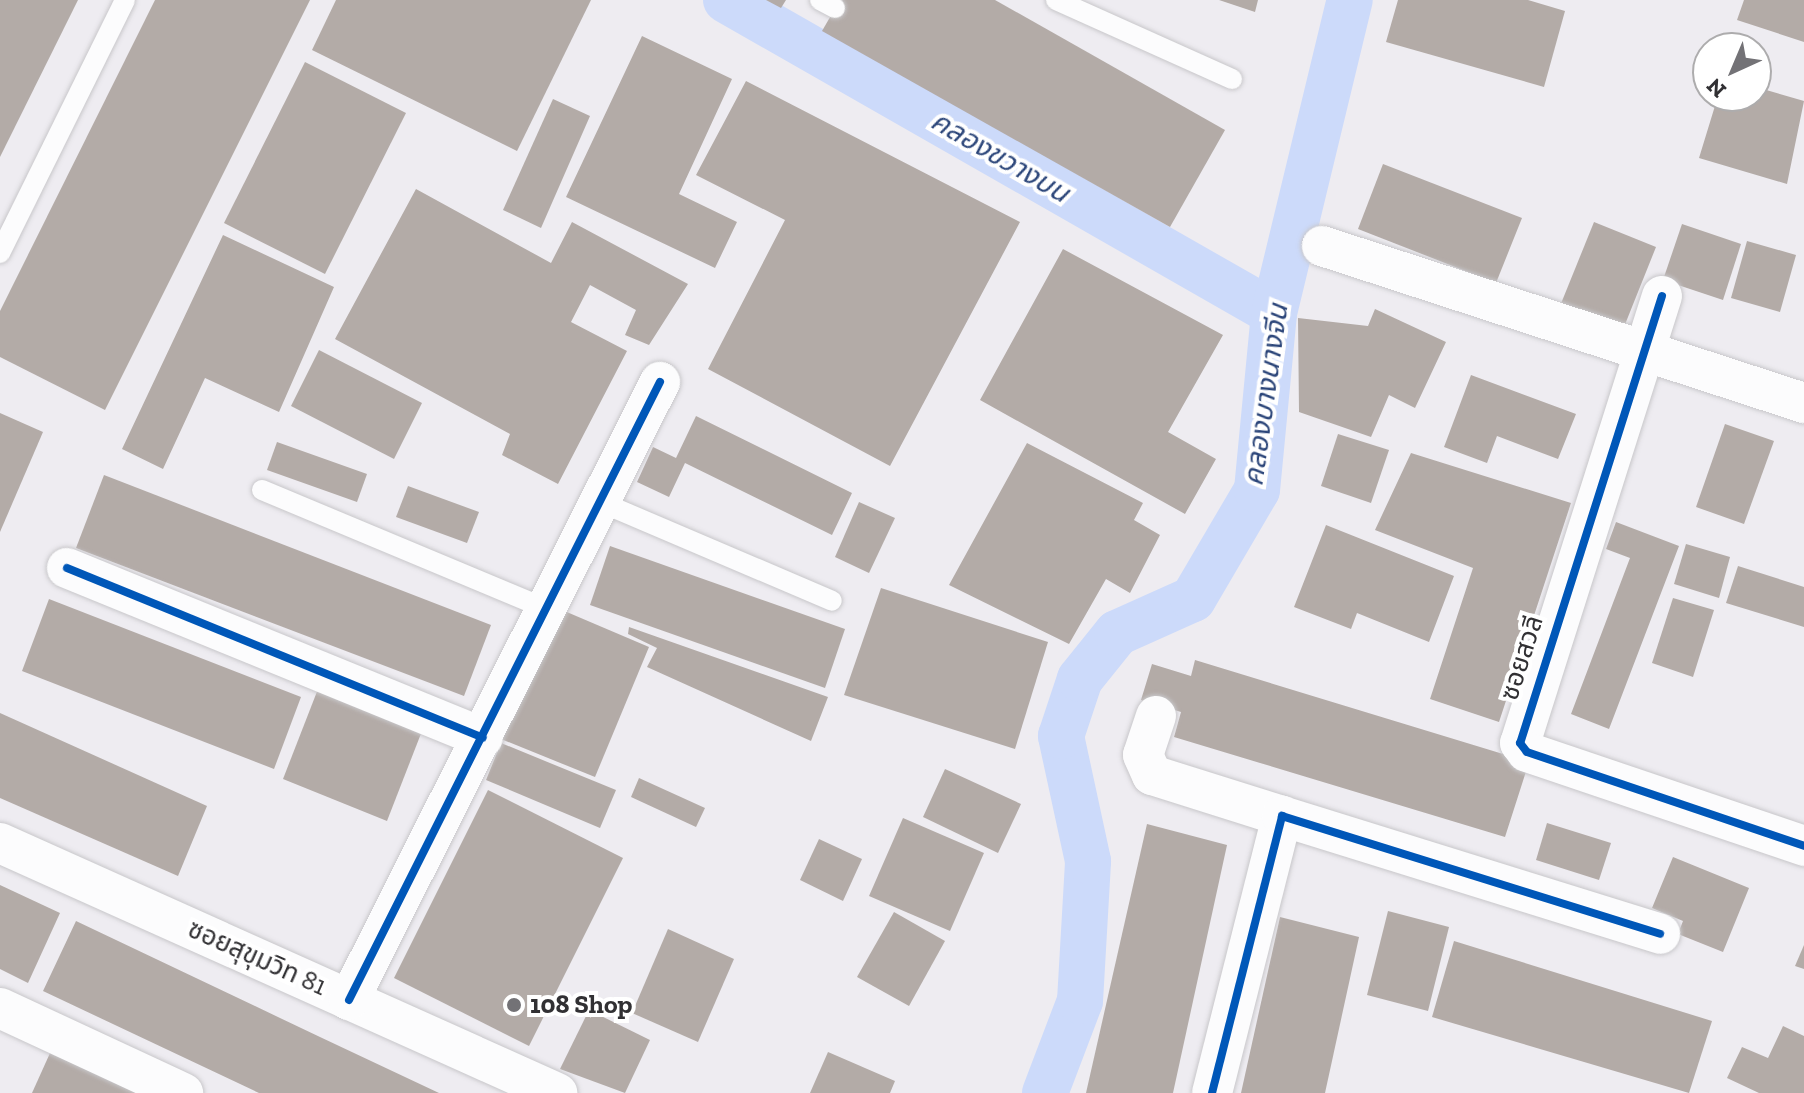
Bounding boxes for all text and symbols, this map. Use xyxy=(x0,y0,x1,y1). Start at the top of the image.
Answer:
north arrow xyxy=(1692,32,1772,112)
text: N xyxy=(1701,73,1732,104)
water label: คลองขวางบน xyxy=(925,104,1075,210)
water label: คลองบางนางจีน xyxy=(1237,302,1295,488)
street label: ซอยสวลี xyxy=(1494,612,1550,704)
street label: ซอยสุขุมวิท 81 xyxy=(183,914,331,1002)
place label: 108 Shop xyxy=(530,989,632,1021)
marker: 108 Shop xyxy=(505,996,523,1014)

